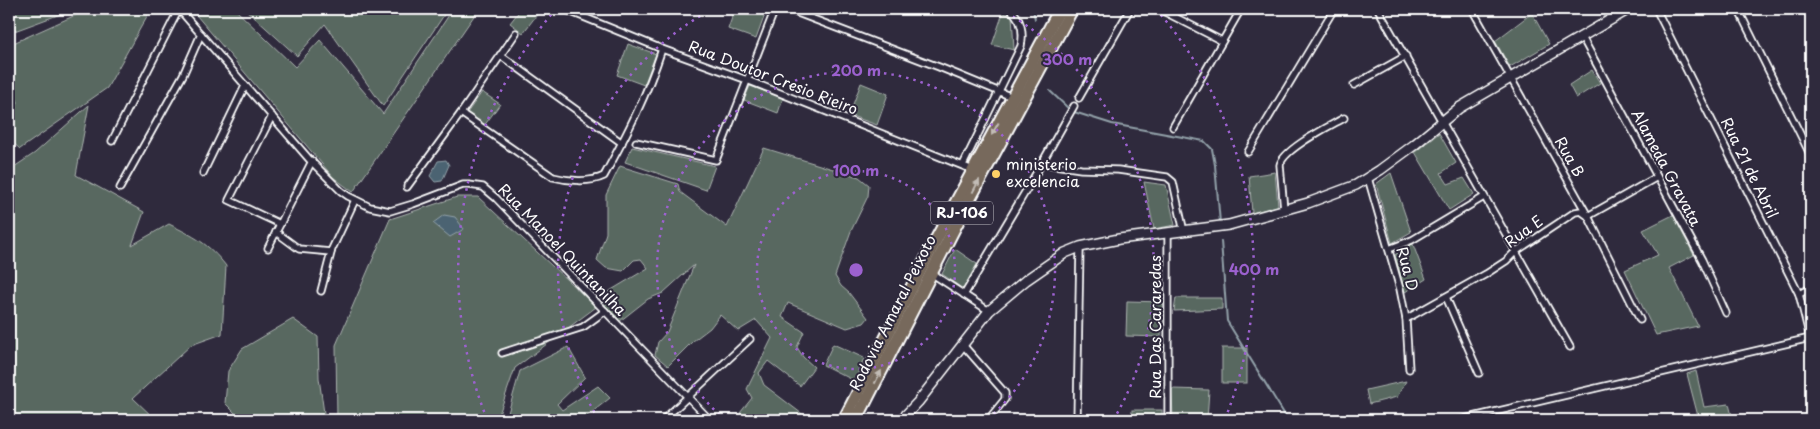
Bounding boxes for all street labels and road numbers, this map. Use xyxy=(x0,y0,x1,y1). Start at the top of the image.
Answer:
street label: Rua Doutor Cresio Rieiro xyxy=(686,34,862,120)
street label: Alameda Gravata xyxy=(1627,105,1708,230)
street label: Rua 21 de Abril xyxy=(1716,113,1785,222)
street label: Rua B xyxy=(1550,132,1591,181)
street label: Rua Manoel Quintanilha xyxy=(494,178,633,321)
road number: RJ-106 xyxy=(931,202,993,224)
street label: Rua E xyxy=(1499,209,1547,253)
street label: Rodovia Amaral Peixoto xyxy=(842,230,941,394)
street label: Rua D xyxy=(1392,244,1425,293)
street label: Rua Das Cararedas xyxy=(1143,255,1166,399)

